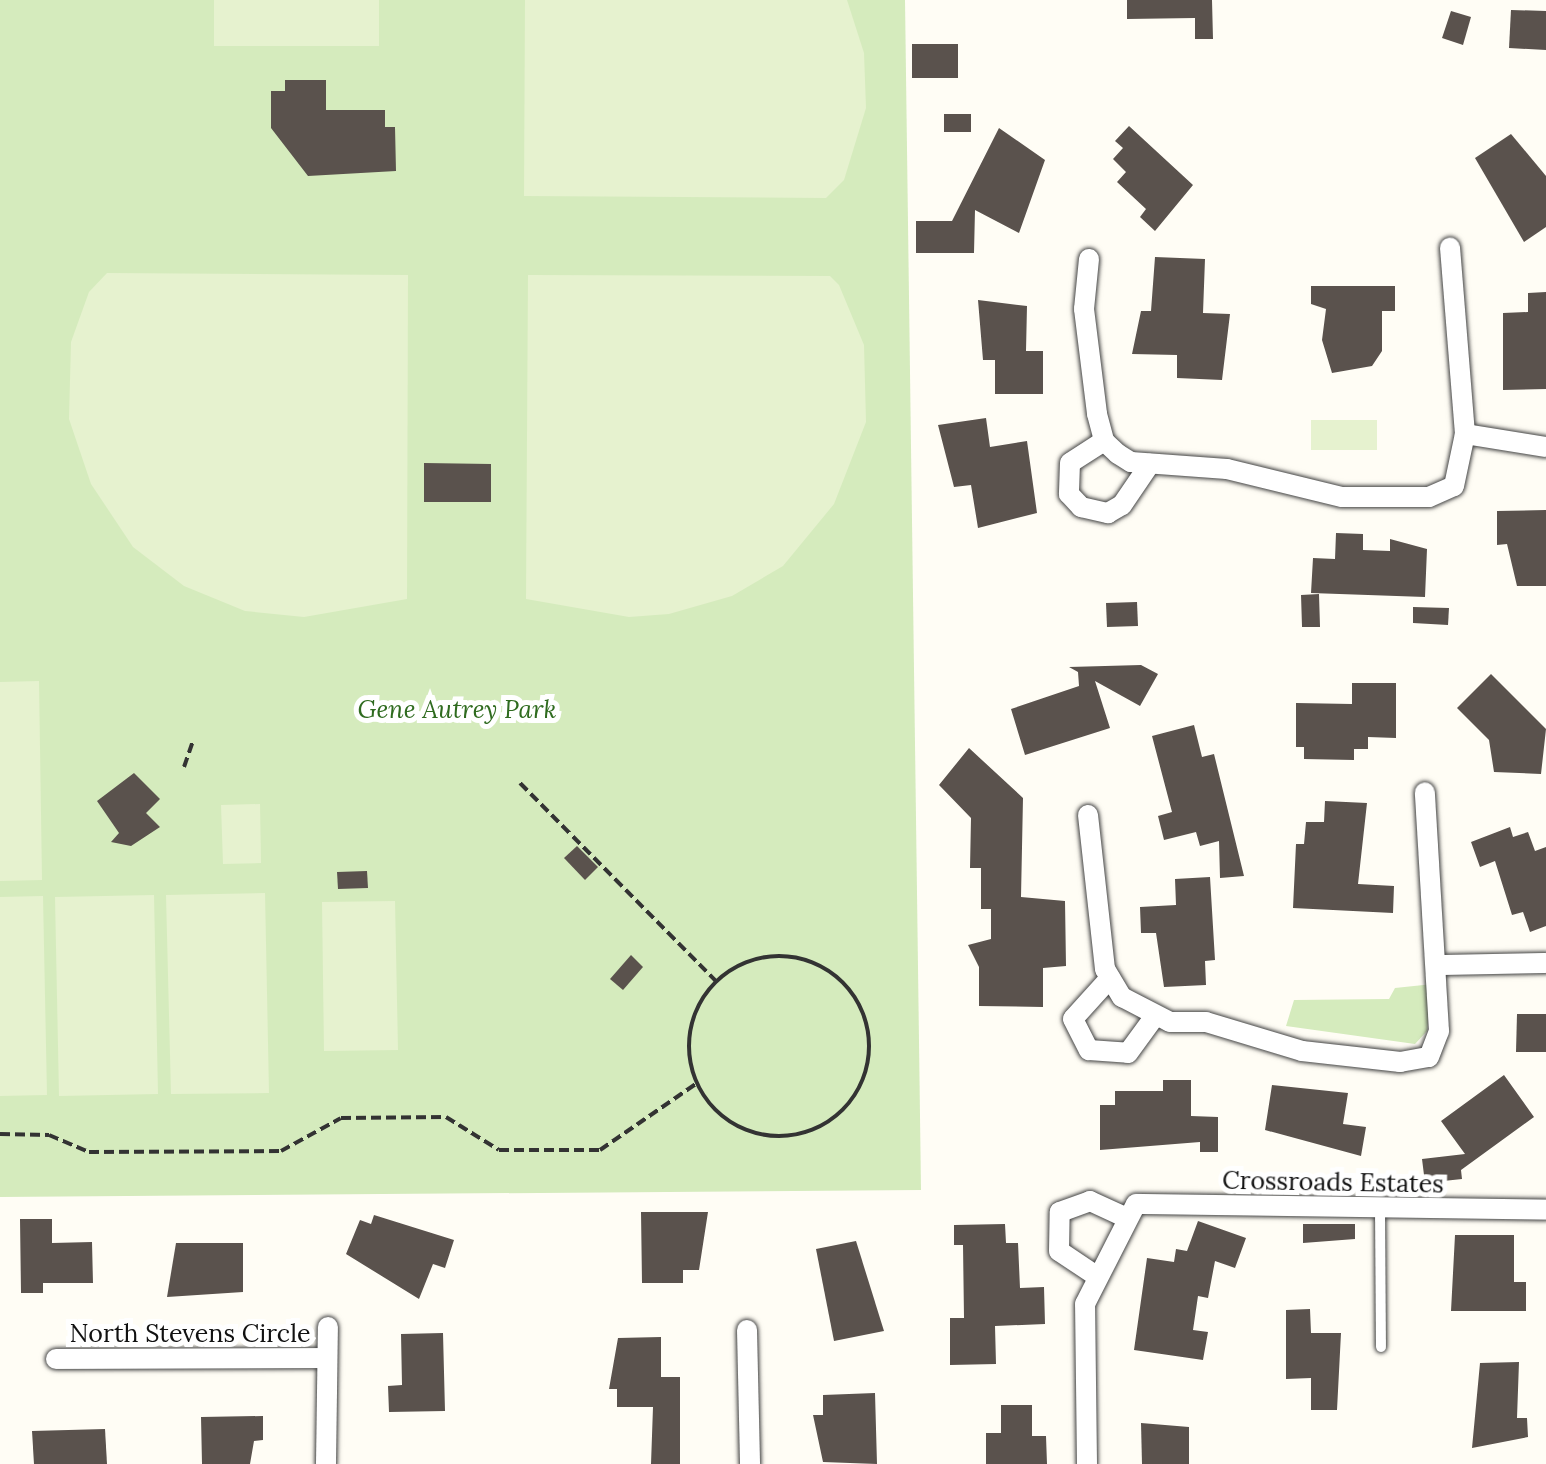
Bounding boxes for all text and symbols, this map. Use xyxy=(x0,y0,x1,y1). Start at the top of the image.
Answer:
park label: Gene Autrey Park xyxy=(358,694,556,724)
street label: Crossroads Estates xyxy=(1222,1165,1444,1199)
street label: North Stevens Circle xyxy=(70,1318,310,1348)

